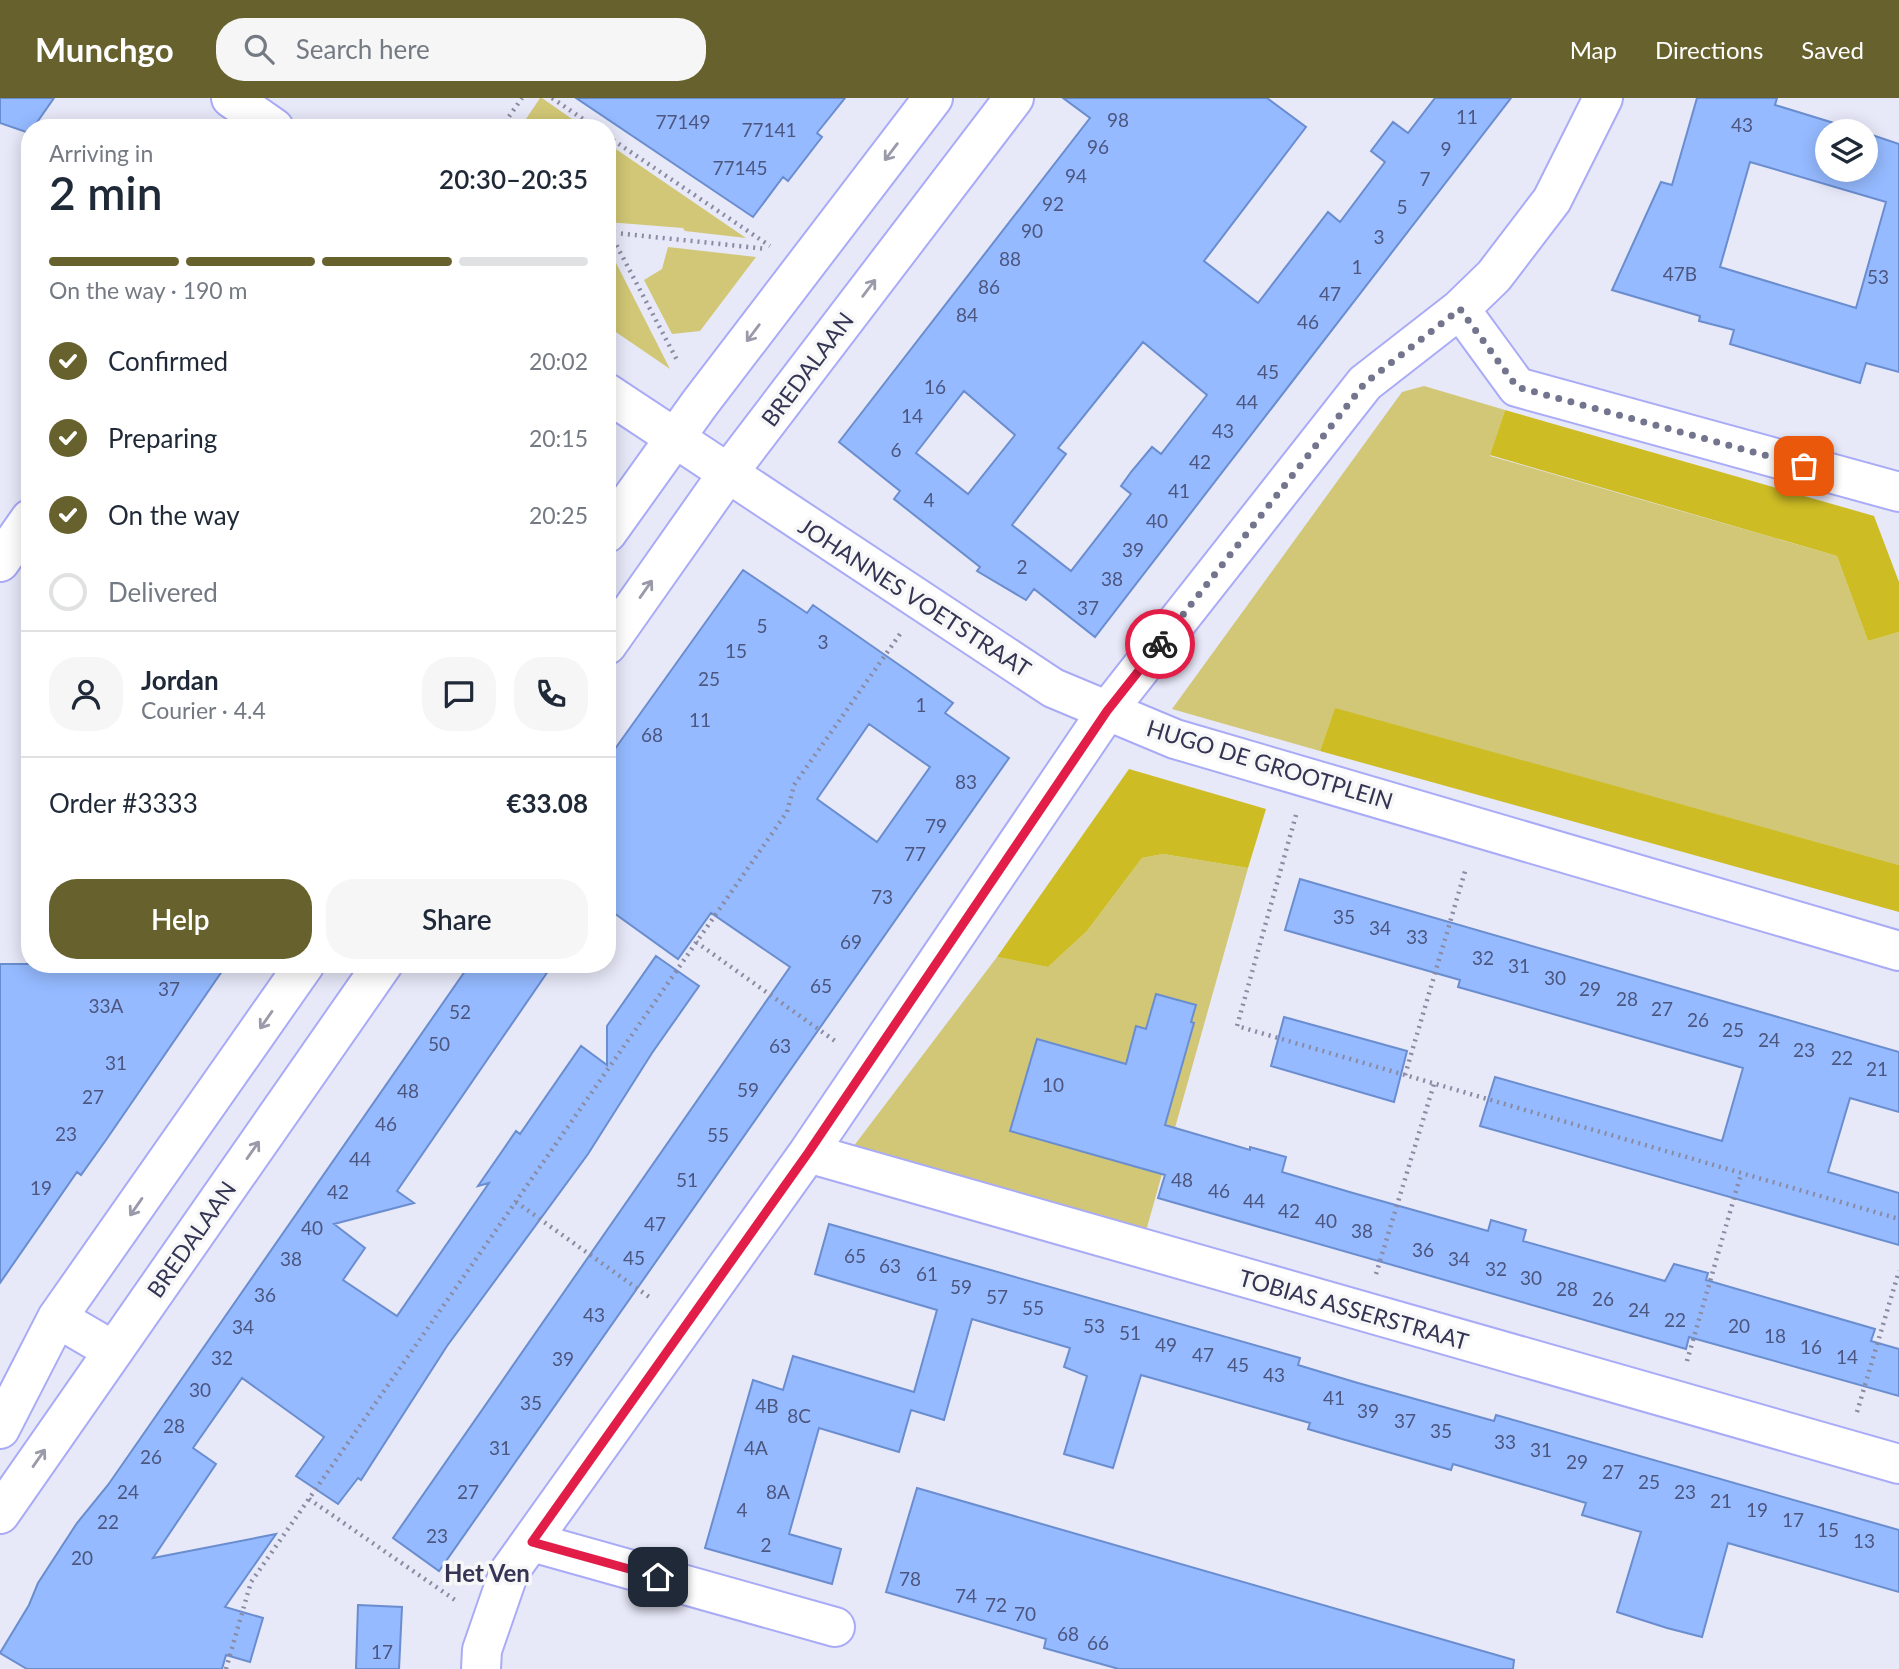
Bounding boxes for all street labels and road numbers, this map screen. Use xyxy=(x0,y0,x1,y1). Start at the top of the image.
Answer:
street label: BREDALAAN xyxy=(755,306,859,432)
street label: JOHANNES VOETSTRAAT xyxy=(794,511,1037,683)
street label: HUGO DE GROOTPLEIN xyxy=(1144,713,1396,815)
street label: BREDALAAN xyxy=(141,1175,241,1303)
street label: TOBIAS ASSERSTRAAT xyxy=(1236,1263,1472,1355)

